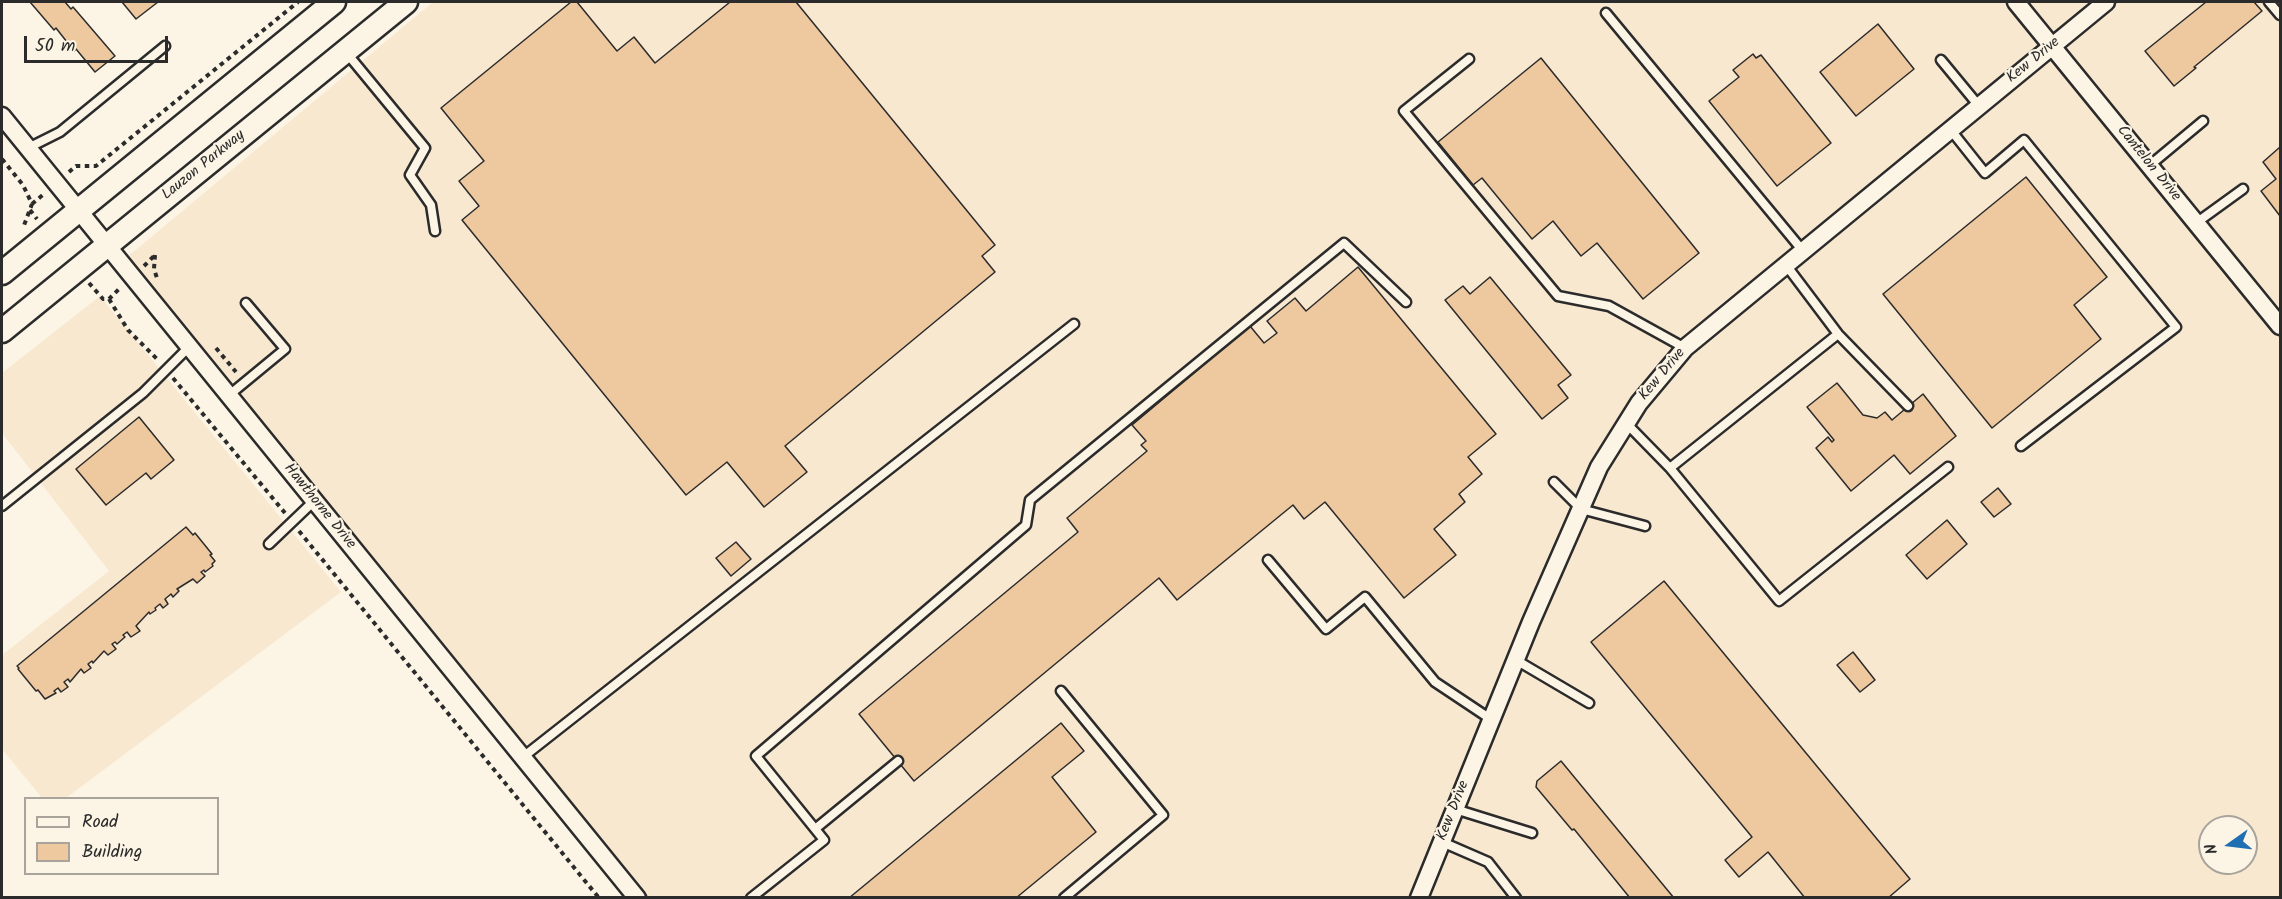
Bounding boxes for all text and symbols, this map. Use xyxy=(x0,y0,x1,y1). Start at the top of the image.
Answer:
scale bar xyxy=(27,24,171,62)
text: 50 m xyxy=(35,32,75,61)
street label: Kew Drive xyxy=(2004,34,2064,88)
street label: Cantelon Drive xyxy=(2112,122,2184,206)
street label: Lauzon Parkway xyxy=(159,127,249,205)
street label: Kew Drive xyxy=(1636,345,1690,405)
street label: Hawthorne Drive xyxy=(279,461,359,553)
street label: Kew Drive xyxy=(1434,778,1474,844)
legend xyxy=(24,797,219,875)
text: Road xyxy=(82,808,118,837)
north arrow xyxy=(2198,815,2258,875)
text: Building xyxy=(82,838,142,867)
text: N xyxy=(2199,841,2225,857)

